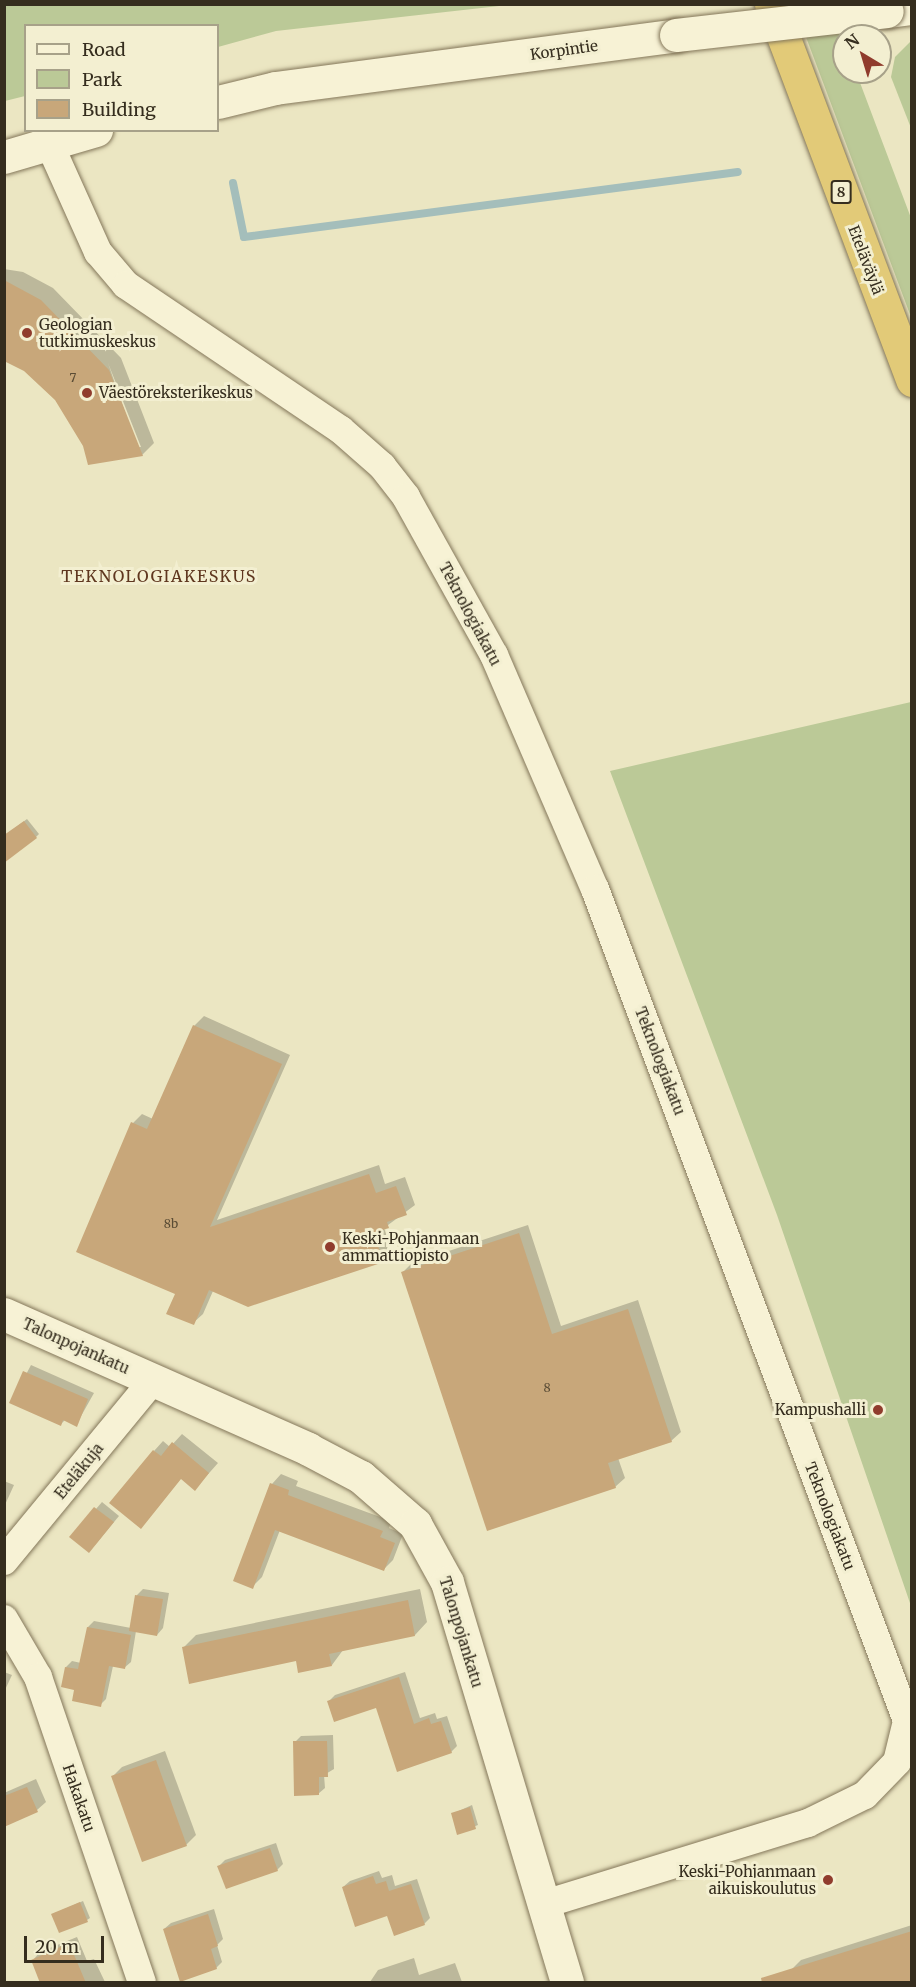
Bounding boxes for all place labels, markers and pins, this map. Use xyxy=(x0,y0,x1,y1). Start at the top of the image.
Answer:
place label: Geologian tutkimuskeskus xyxy=(39,315,156,350)
marker: Geologian tutkimuskeskus xyxy=(20,326,34,340)
place label: Väestöreksterikeskus xyxy=(99,384,253,402)
marker: Väestöreksterikeskus xyxy=(80,386,94,400)
place label: Keski-Pohjanmaan ammattiopisto xyxy=(342,1229,479,1264)
marker: Keski-Pohjanmaan ammattiopisto xyxy=(323,1240,337,1254)
place label: Kampushalli xyxy=(775,1401,866,1419)
marker: Kampushalli xyxy=(871,1403,885,1417)
place label: Keski-Pohjanmaan aikuiskoulutus xyxy=(679,1862,816,1897)
marker: Keski-Pohjanmaan aikuiskoulutus xyxy=(821,1873,835,1887)

